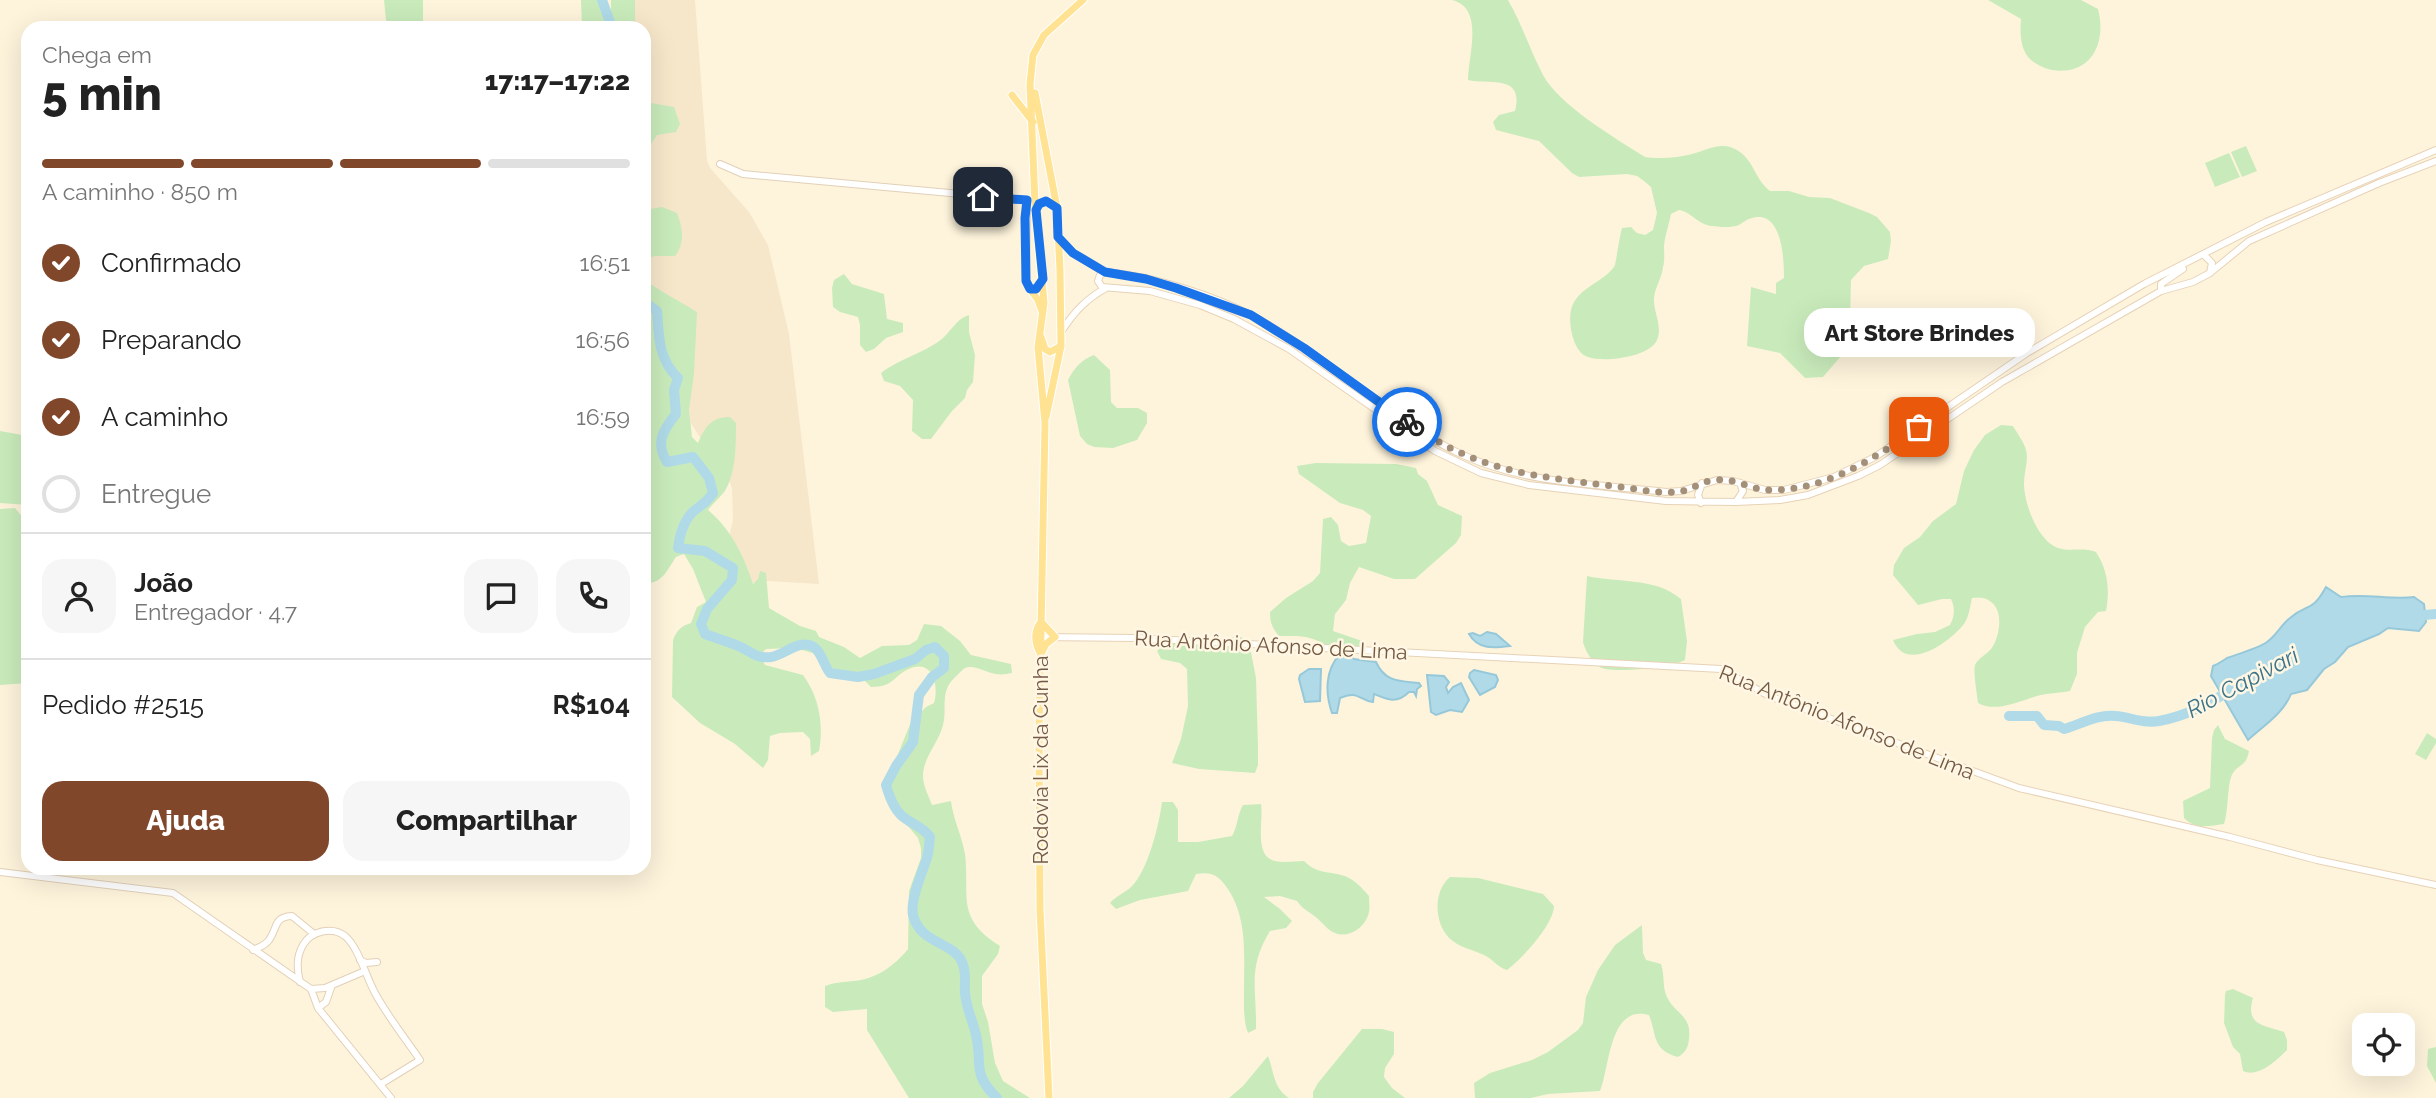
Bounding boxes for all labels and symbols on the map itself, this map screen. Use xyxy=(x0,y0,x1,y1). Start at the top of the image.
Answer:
pin xyxy=(953,167,1013,227)
callout: Art Store Brindes xyxy=(1804,308,2035,357)
courier xyxy=(1372,387,1442,457)
pin xyxy=(1889,397,1949,457)
street label: Rua Antônio Afonso de Lima xyxy=(1134,625,1408,665)
water label: Rio Capivari xyxy=(2181,641,2304,723)
street label: Rodovia Lix da Cunha xyxy=(1028,655,1053,865)
street label: Rua Antônio Afonso de Lima xyxy=(1716,659,1978,785)

